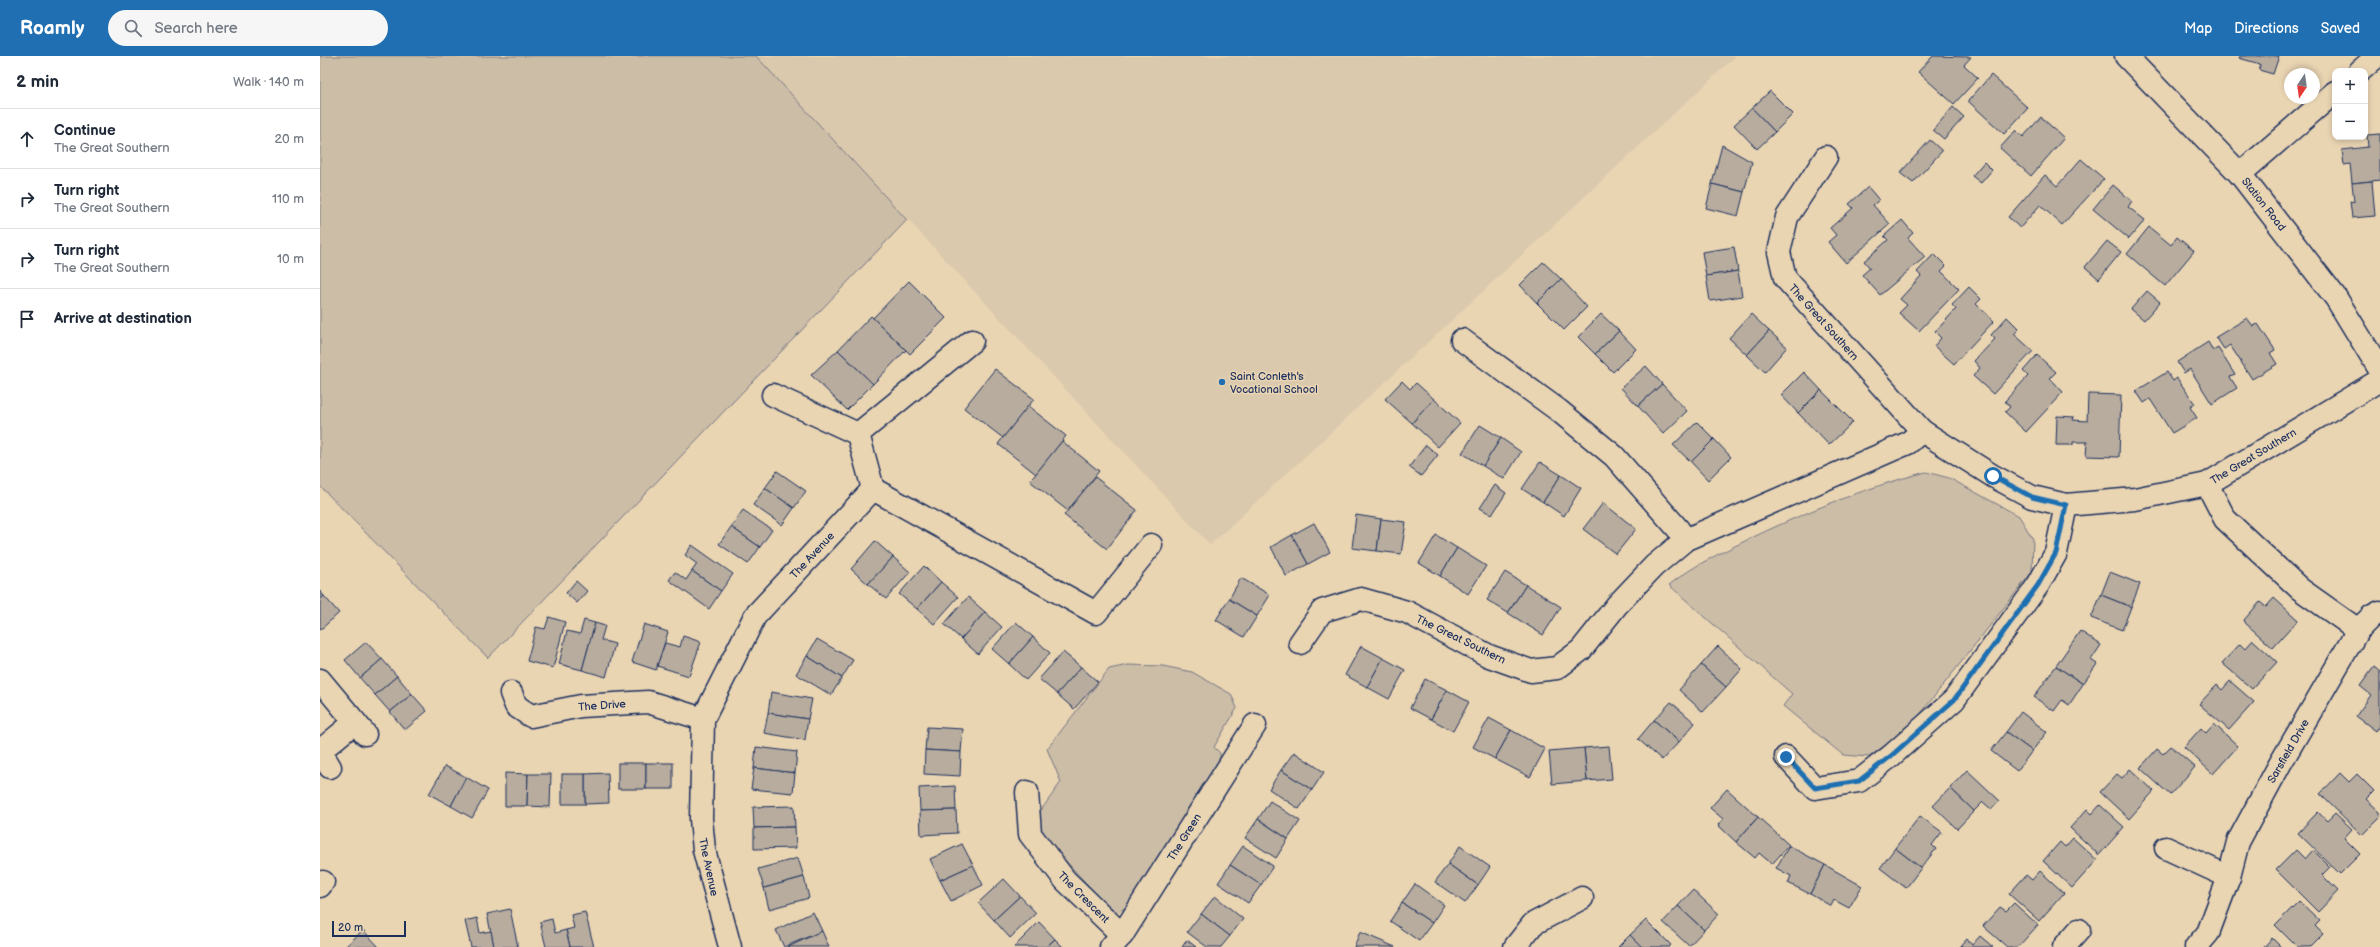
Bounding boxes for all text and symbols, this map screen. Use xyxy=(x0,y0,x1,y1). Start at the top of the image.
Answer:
search box xyxy=(108,10,388,46)
text: Roamly xyxy=(20,17,84,40)
icon: search xyxy=(122,17,144,39)
text: Search here xyxy=(154,19,238,38)
text: Map xyxy=(2184,20,2212,37)
text: Directions xyxy=(2234,20,2299,37)
text: Saved xyxy=(2321,20,2360,37)
north arrow xyxy=(2284,68,2320,104)
map controls xyxy=(2332,68,2368,140)
button: + xyxy=(2332,68,2368,104)
text: 2 min xyxy=(16,72,59,92)
text: Walk · 140 m xyxy=(233,74,304,90)
button: − xyxy=(2332,104,2368,140)
text: Continue xyxy=(54,121,116,140)
icon: ahead xyxy=(16,128,38,150)
text: 20 m xyxy=(274,131,304,147)
text: The Great Southern xyxy=(54,140,170,156)
street label: Station Road xyxy=(2239,175,2288,233)
text: Turn right xyxy=(54,181,119,200)
icon: right xyxy=(16,188,38,210)
text: 110 m xyxy=(272,191,304,207)
text: The Great Southern xyxy=(54,200,170,216)
text: Turn right xyxy=(54,241,119,260)
icon: right xyxy=(16,248,38,270)
text: 10 m xyxy=(277,251,304,267)
text: The Great Southern xyxy=(54,260,170,276)
street label: The Great Southern xyxy=(1786,282,1861,363)
icon: arrive xyxy=(16,308,38,330)
text: Arrive at destination xyxy=(54,309,192,328)
place label: Saint Conleth's Vocational School xyxy=(1230,370,1318,396)
marker: Saint Conleth's Vocational School xyxy=(1217,377,1227,387)
street label: The Great Southern xyxy=(2208,426,2299,487)
route start xyxy=(1984,467,2002,485)
street label: The Avenue xyxy=(788,529,837,581)
street label: The Great Southern xyxy=(1414,612,1508,667)
street label: The Drive xyxy=(578,697,627,714)
street label: Sarsfield Drive xyxy=(2265,717,2312,786)
route end xyxy=(1777,748,1795,766)
street label: The Green xyxy=(1165,811,1204,863)
street label: The Avenue xyxy=(696,837,721,898)
street label: The Crescent xyxy=(1055,869,1113,926)
scale bar xyxy=(332,919,406,938)
text: 20 m xyxy=(338,921,363,934)

